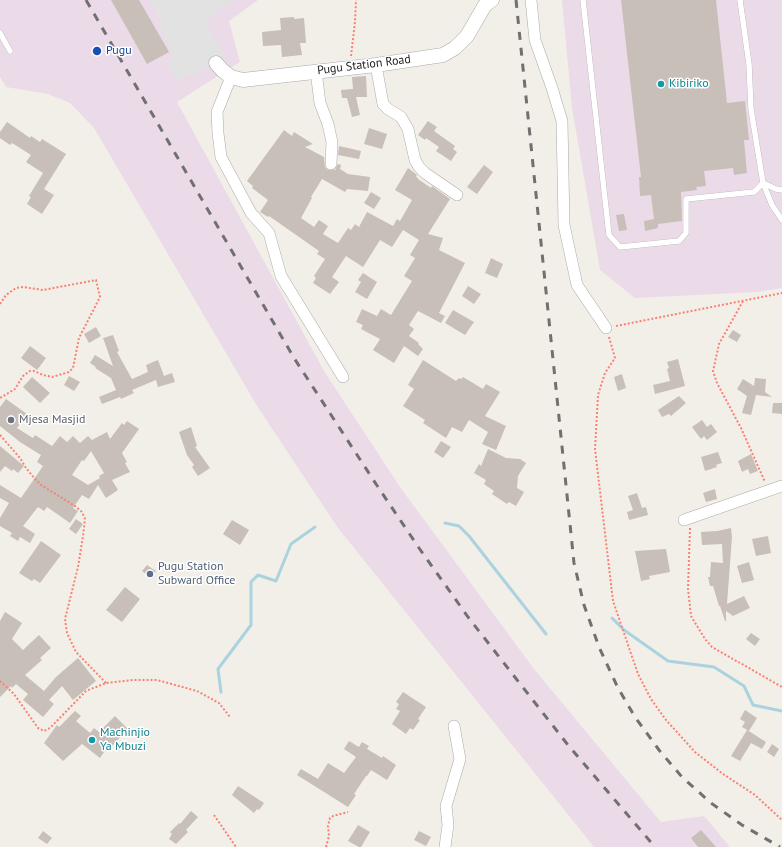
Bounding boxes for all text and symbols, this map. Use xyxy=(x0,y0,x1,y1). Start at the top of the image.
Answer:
place label: Pugu xyxy=(106,44,132,58)
marker: Pugu xyxy=(91,45,103,57)
street label: Pugu Station Road xyxy=(316,52,412,78)
place label: Kibiriko xyxy=(669,77,709,91)
marker: Kibiriko xyxy=(656,79,666,89)
place label: Mjesa Masjid xyxy=(19,413,85,427)
marker: Mjesa Masjid xyxy=(6,415,16,425)
place label: Pugu Station Subward Office xyxy=(158,560,235,588)
marker: Pugu Station Subward Office xyxy=(145,569,155,579)
place label: Machinjio Ya Mbuzi xyxy=(100,726,150,754)
marker: Machinjio Ya Mbuzi xyxy=(87,735,97,745)

